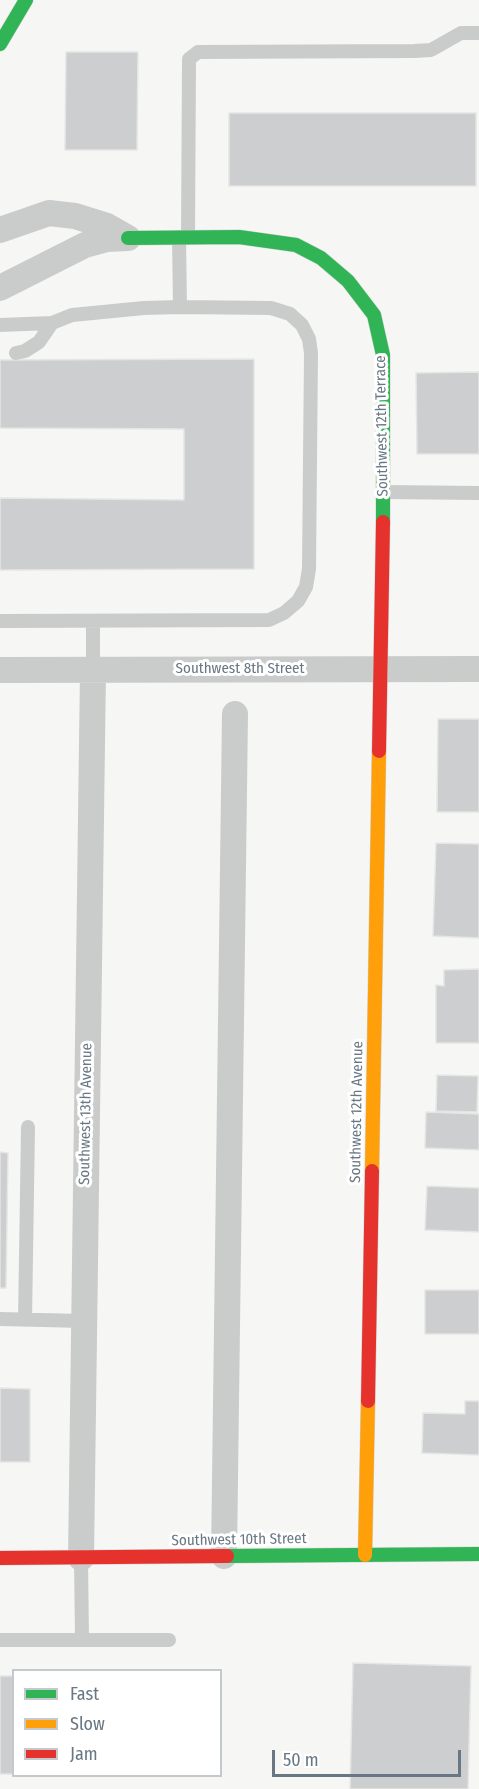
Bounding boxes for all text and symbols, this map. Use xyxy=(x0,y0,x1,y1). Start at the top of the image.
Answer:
street label: Southwest 12th Terrace xyxy=(372,355,392,497)
street label: Southwest 8th Street xyxy=(176,660,304,678)
street label: Southwest 12th Avenue xyxy=(347,1041,367,1183)
street label: Southwest 13th Avenue xyxy=(76,1043,96,1185)
street label: Southwest 10th Street xyxy=(171,1530,307,1550)
legend xyxy=(12,1669,222,1777)
text: Fast xyxy=(70,1683,99,1705)
text: Slow xyxy=(70,1713,105,1735)
scale bar xyxy=(275,1738,464,1776)
text: Jam xyxy=(70,1743,98,1765)
text: 50 m xyxy=(283,1749,319,1771)

